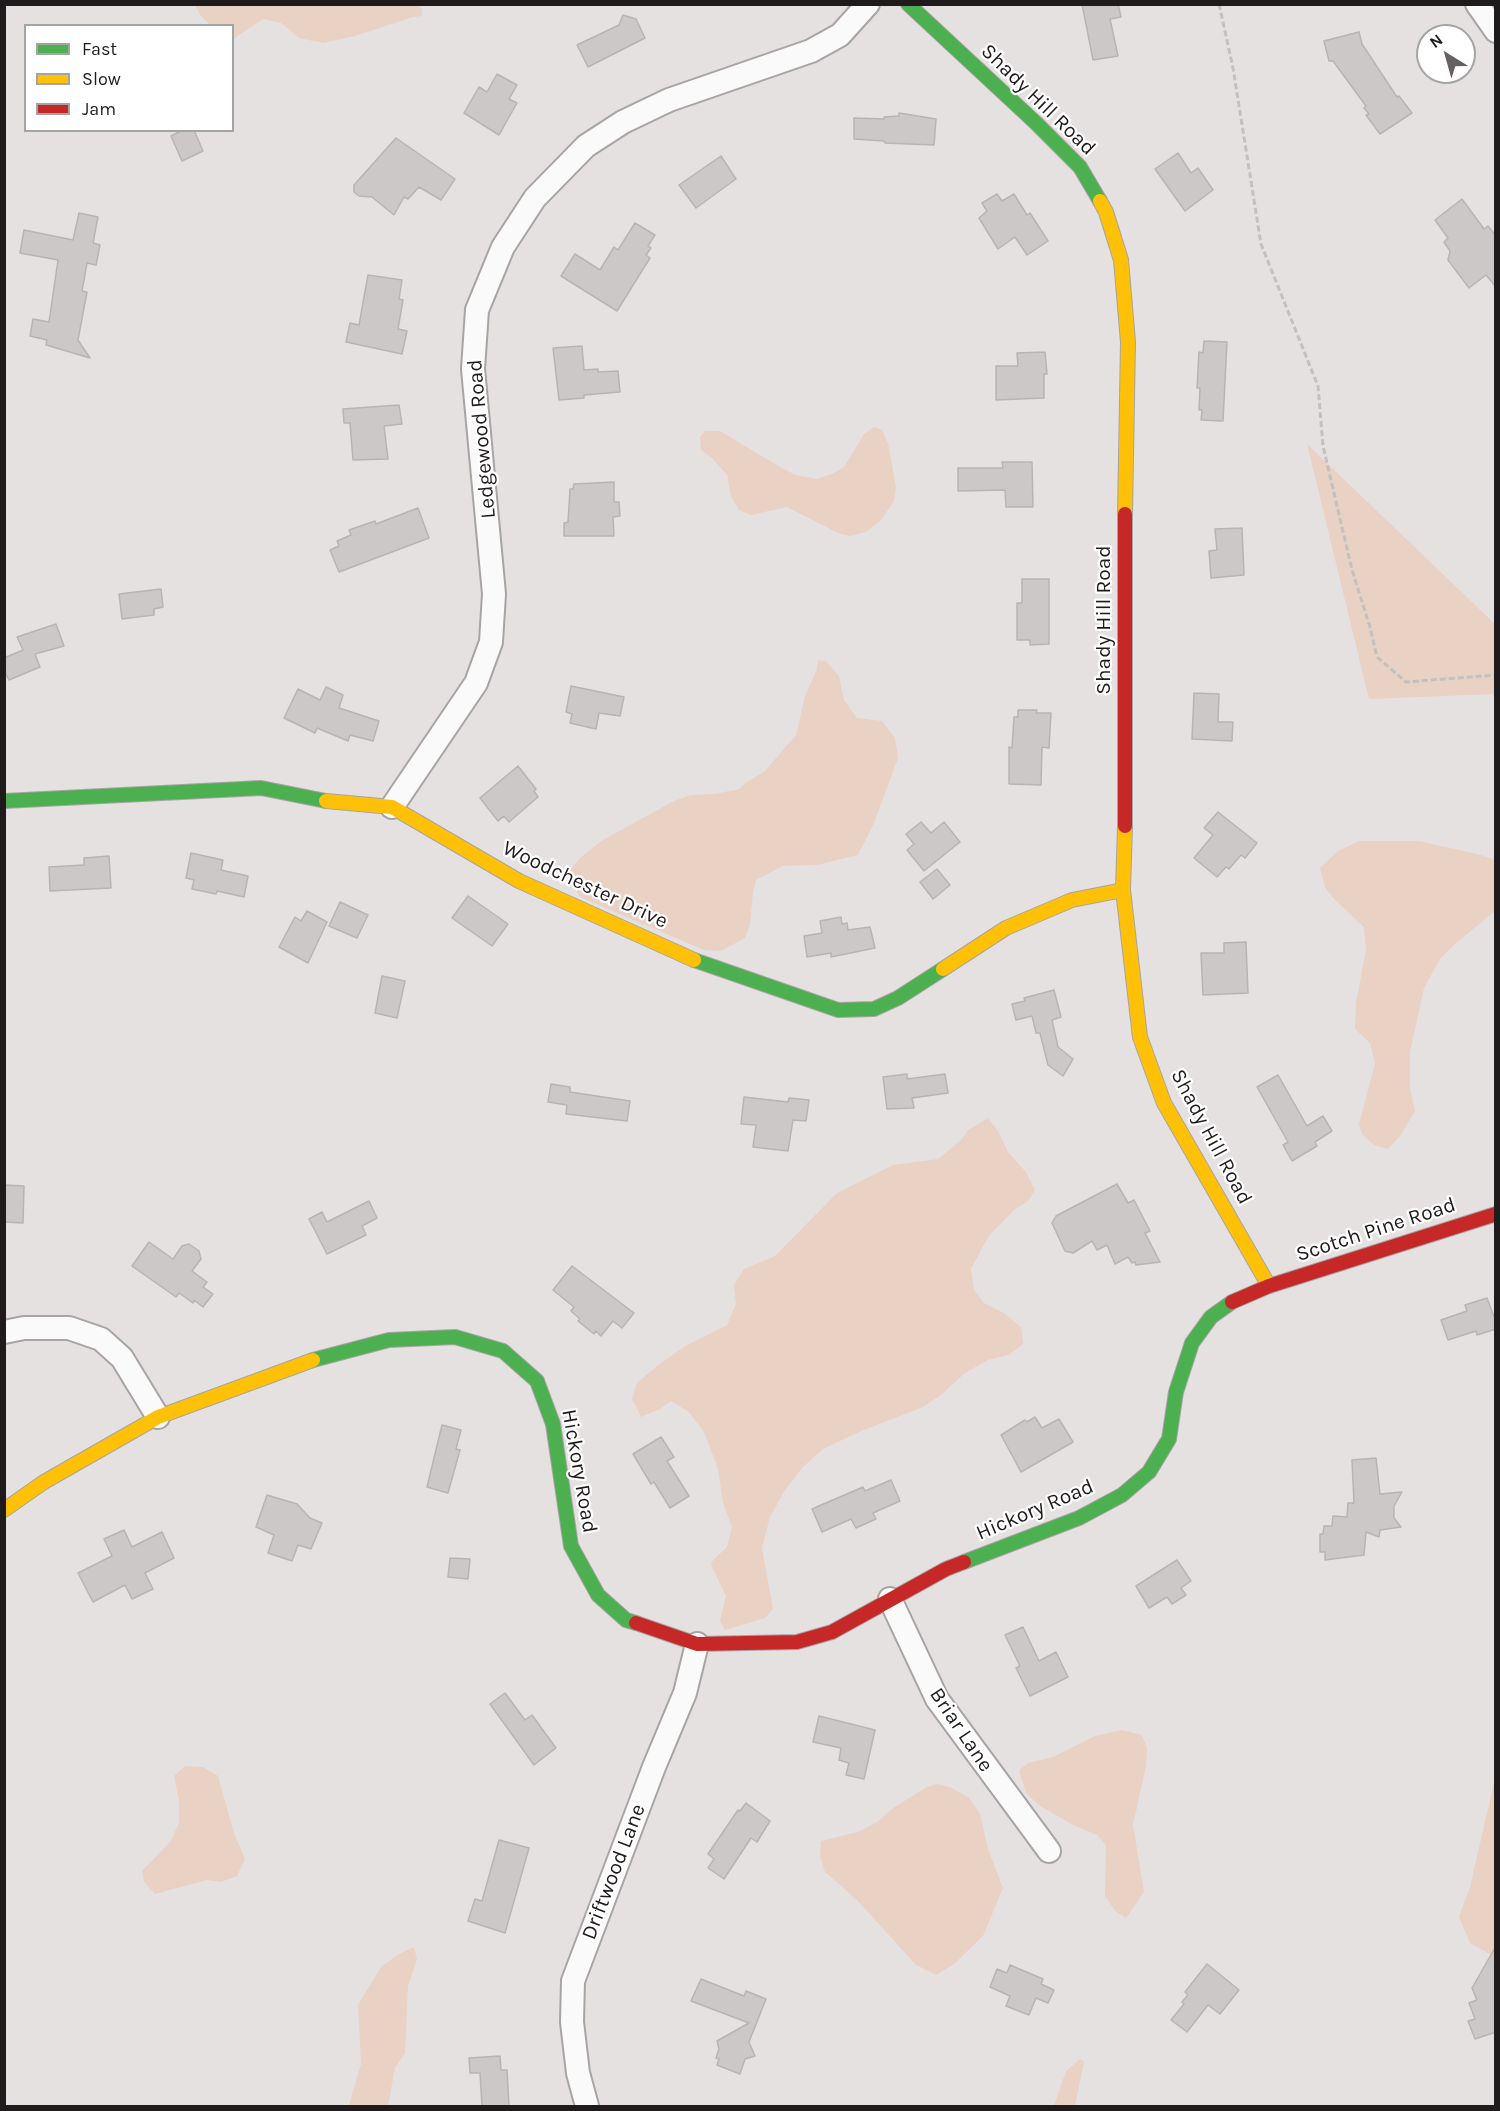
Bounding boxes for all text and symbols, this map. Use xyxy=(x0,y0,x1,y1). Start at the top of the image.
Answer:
legend xyxy=(24,24,234,132)
north arrow xyxy=(1416,24,1476,84)
text: N xyxy=(1426,30,1446,52)
text: Fast xyxy=(82,38,117,60)
street label: Shady Hill Road xyxy=(975,39,1101,161)
text: Slow xyxy=(82,68,121,90)
text: Jam xyxy=(82,98,116,120)
street label: Ledgewood Road xyxy=(462,358,502,520)
street label: Shady Hill Road xyxy=(1091,545,1117,695)
street label: Woodchester Drive xyxy=(499,836,671,934)
street label: Shady Hill Road xyxy=(1165,1065,1257,1209)
street label: Scotch Pine Road xyxy=(1293,1192,1459,1268)
street label: Hickory Road xyxy=(556,1407,602,1535)
street label: Hickory Road xyxy=(972,1474,1098,1546)
street label: Briar Lane xyxy=(924,1683,998,1777)
street label: Driftwood Lane xyxy=(577,1801,651,1943)

